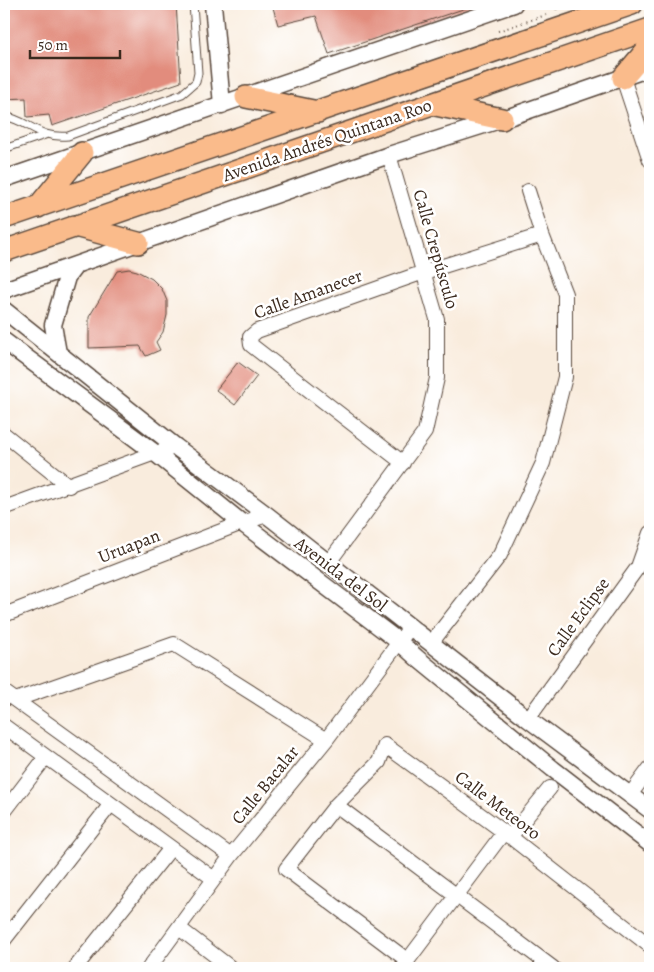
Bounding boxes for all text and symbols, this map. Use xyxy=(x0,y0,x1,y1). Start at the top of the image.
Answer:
scale bar xyxy=(30,28,120,60)
text: 50 m xyxy=(38,35,68,55)
street label: Avenida Andrés Quintana Roo xyxy=(218,93,435,187)
street label: Calle Crepúsculo xyxy=(408,187,464,311)
street label: Calle Amanecer xyxy=(250,263,366,325)
street label: Uruapan xyxy=(95,523,164,569)
street label: Avenida del Sol xyxy=(289,530,393,617)
street label: Calle Eclipse xyxy=(541,573,615,661)
street label: Calle Bacalar xyxy=(226,741,304,829)
street label: Calle Meteoro xyxy=(450,765,546,845)

